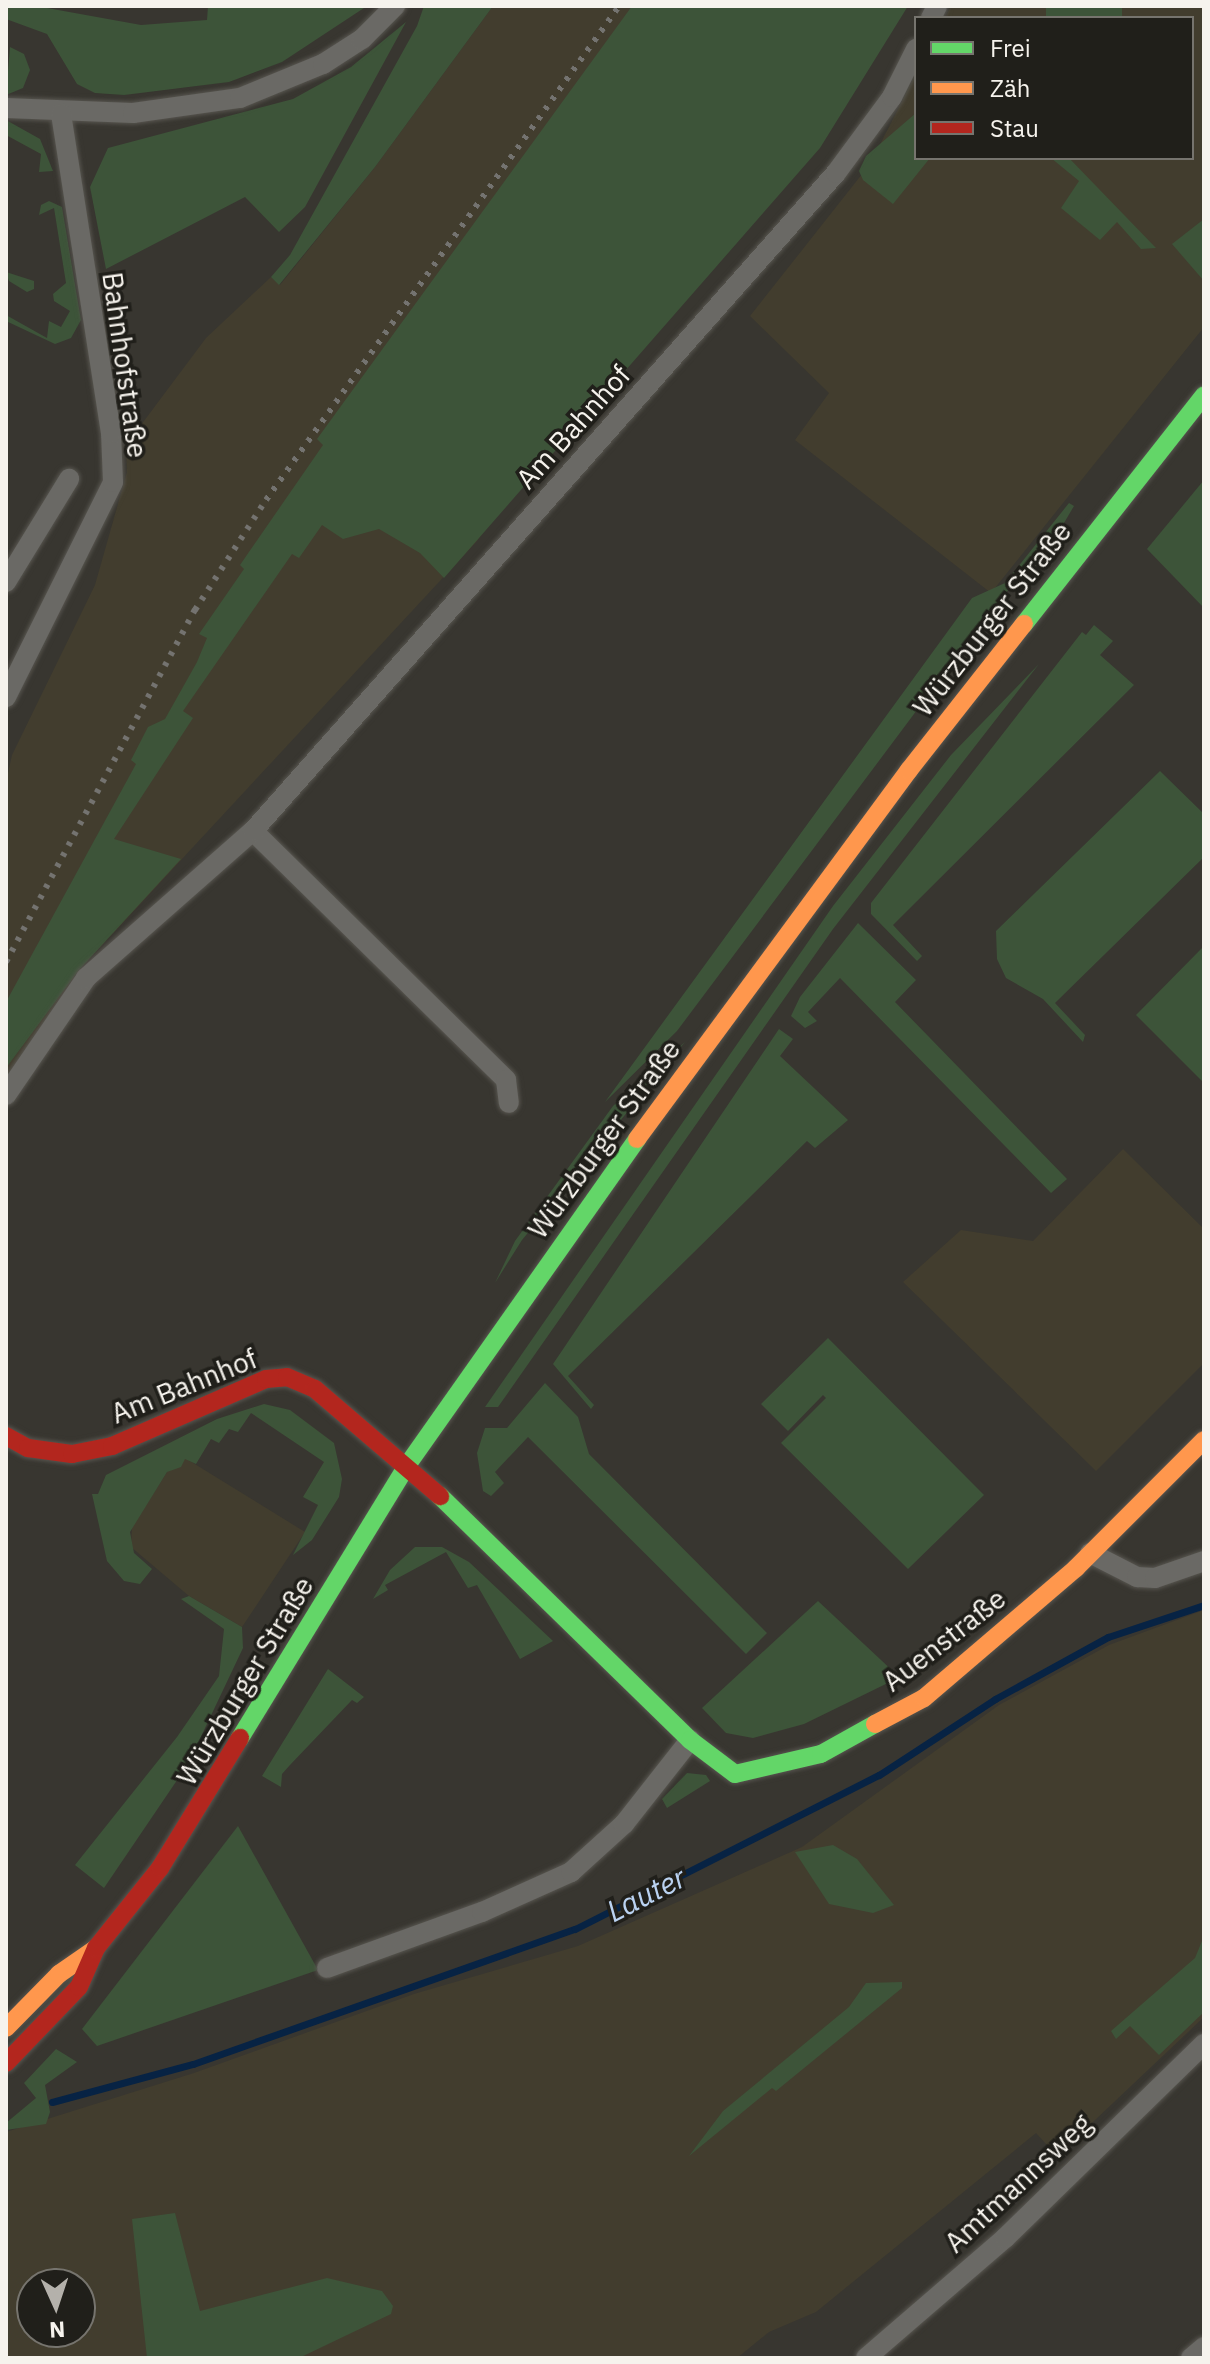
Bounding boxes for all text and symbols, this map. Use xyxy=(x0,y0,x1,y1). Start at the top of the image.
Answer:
legend xyxy=(914,16,1194,160)
text: Frei xyxy=(990,32,1031,64)
text: Zäh xyxy=(990,72,1030,104)
text: Stau xyxy=(990,112,1039,144)
street label: Bahnhofstraße xyxy=(95,270,155,460)
street label: Am Bahnhof xyxy=(509,358,637,496)
street label: Würzburger Straße xyxy=(906,515,1078,723)
street label: Würzburger Straße xyxy=(521,1033,687,1245)
street label: Am Bahnhof xyxy=(106,1341,262,1431)
street label: Würzburger Straße xyxy=(170,1571,320,1791)
street label: Auenstraße xyxy=(876,1582,1012,1698)
water label: Lauter xyxy=(600,1859,692,1929)
street label: Amtmannsweg xyxy=(938,2106,1098,2260)
north arrow xyxy=(16,2268,96,2348)
text: N xyxy=(48,2316,66,2345)

